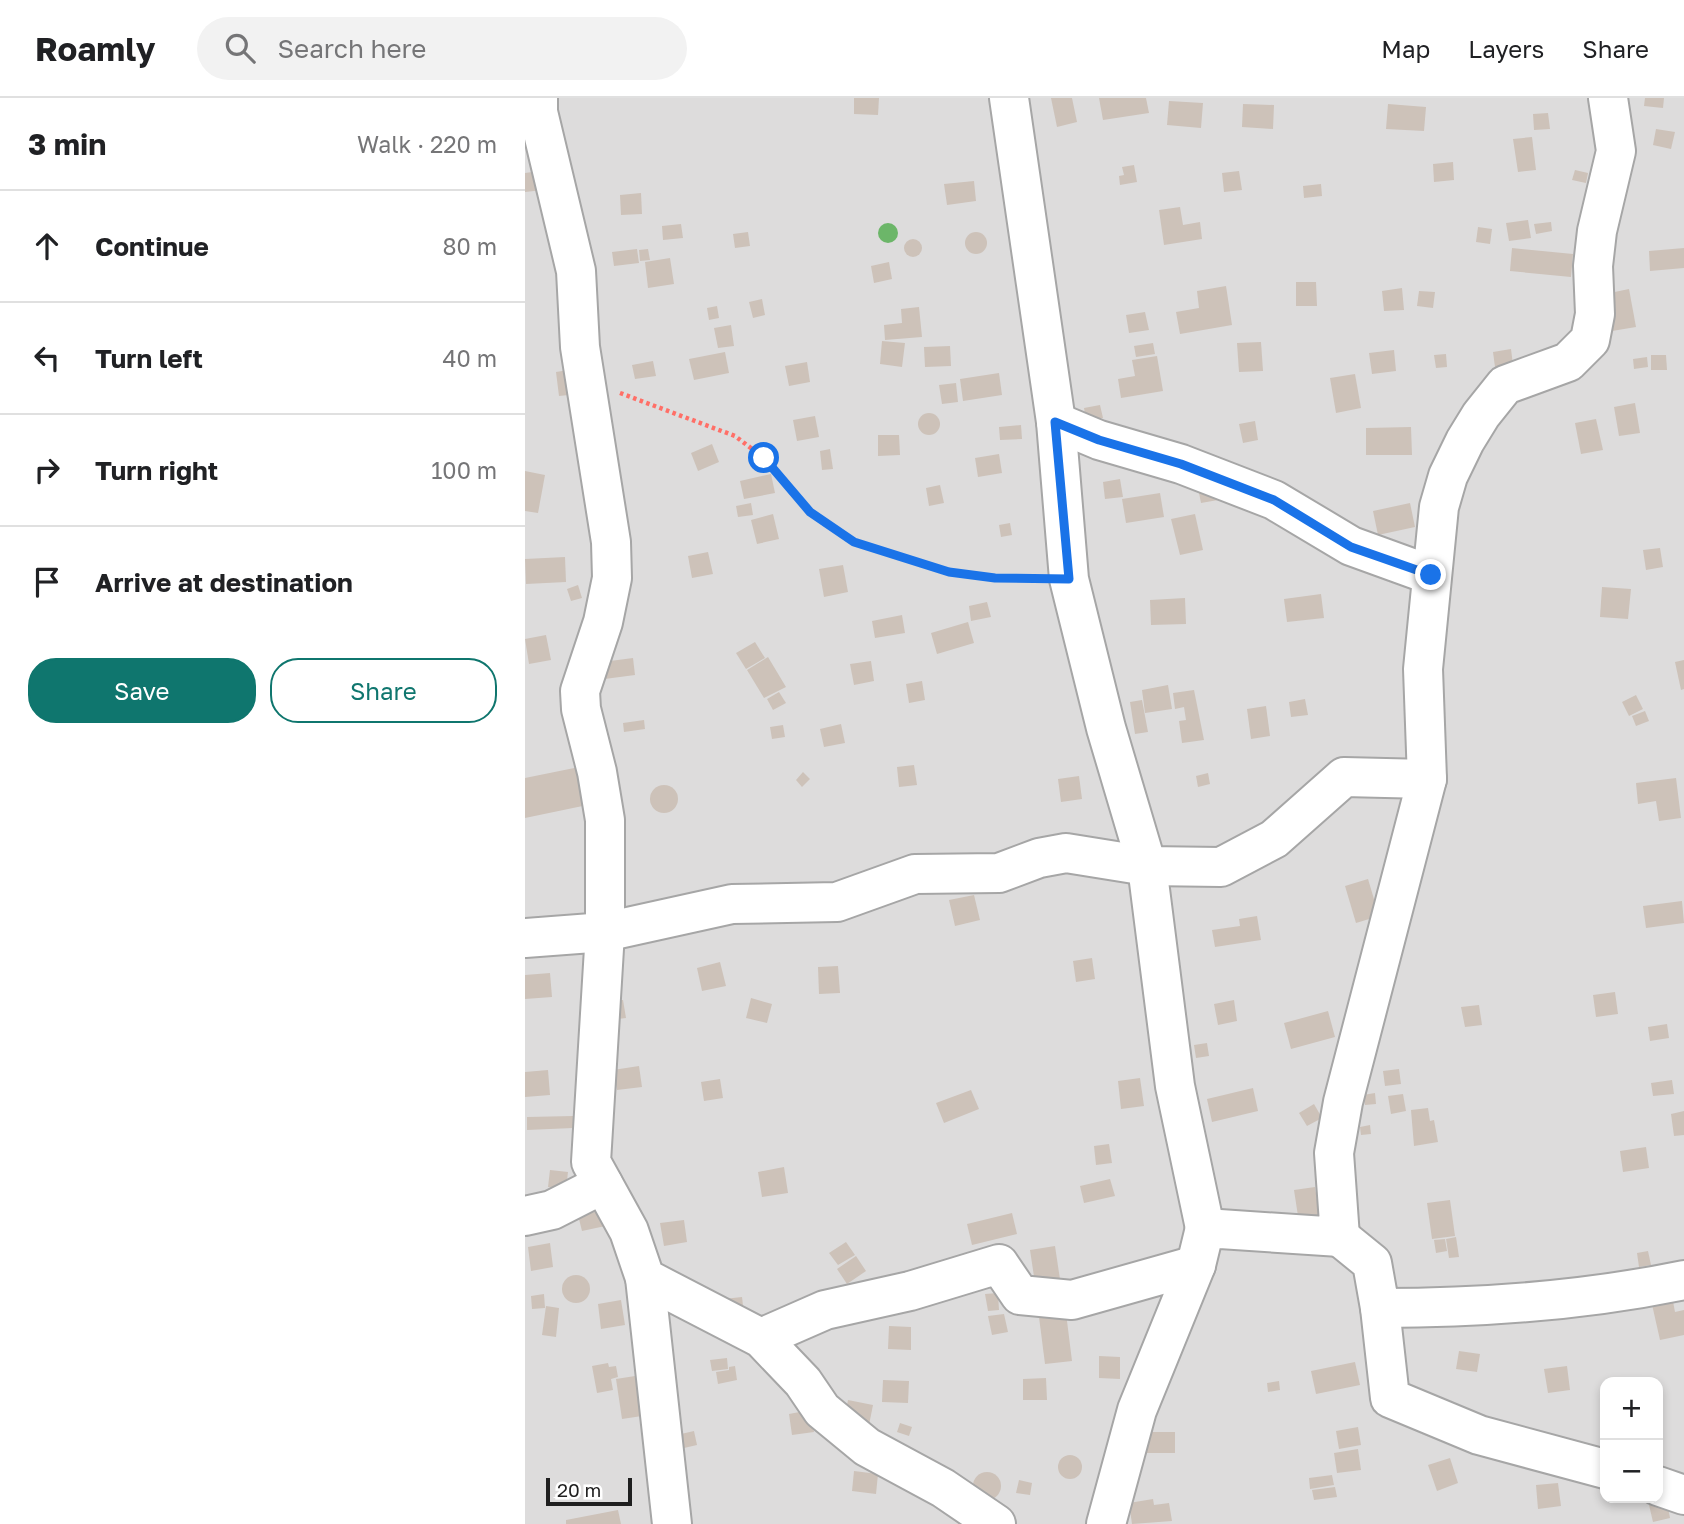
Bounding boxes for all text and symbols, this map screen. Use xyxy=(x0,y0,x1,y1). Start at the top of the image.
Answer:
search box xyxy=(197,17,687,80)
text: Roamly xyxy=(35,29,155,68)
icon: search xyxy=(221,29,259,67)
text: Search here xyxy=(277,33,426,64)
text: Map xyxy=(1381,34,1430,63)
text: Layers xyxy=(1468,34,1544,63)
text: Share xyxy=(1582,34,1649,63)
text: 3 min xyxy=(28,126,106,162)
text: Walk · 220 m xyxy=(357,130,497,158)
icon: ahead xyxy=(28,227,66,265)
text: Continue xyxy=(95,231,209,262)
text: 80 m xyxy=(443,232,497,260)
icon: left xyxy=(28,339,66,377)
text: Turn left xyxy=(95,343,203,374)
text: 40 m xyxy=(443,344,497,372)
route start xyxy=(748,442,779,473)
icon: right xyxy=(28,451,66,489)
text: Turn right xyxy=(95,455,218,486)
text: 100 m xyxy=(431,456,497,484)
route end xyxy=(1415,559,1446,590)
icon: arrive xyxy=(28,563,66,601)
text: Arrive at destination xyxy=(95,567,353,598)
button: Save xyxy=(28,658,256,723)
button: Share xyxy=(270,658,497,723)
map controls xyxy=(1600,1377,1663,1503)
button: + xyxy=(1600,1377,1663,1440)
button: − xyxy=(1600,1440,1663,1503)
scale bar xyxy=(546,1475,632,1507)
text: 20 m xyxy=(557,1478,601,1501)

